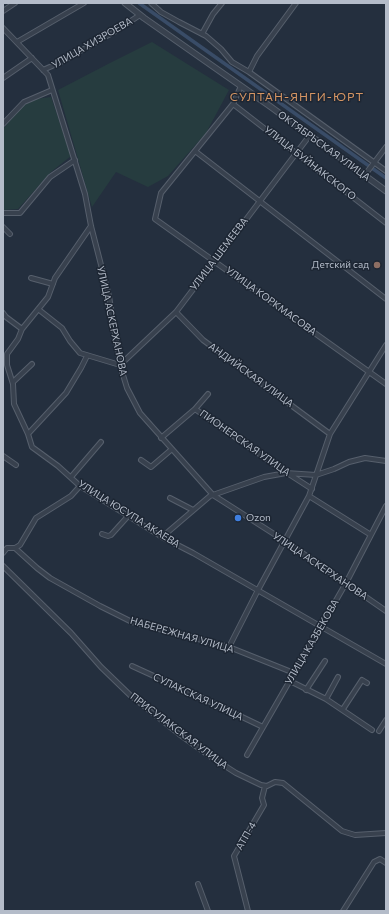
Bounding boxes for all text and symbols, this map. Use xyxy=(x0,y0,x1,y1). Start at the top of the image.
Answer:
street label: УЛИЦА ХИЗРОЕВА xyxy=(50,15,134,71)
district label: СУЛТАН-ЯНГИ-ЮРТ xyxy=(230,90,364,104)
street label: ОКТЯБРЬСКАЯ УЛИЦА xyxy=(276,108,372,184)
street label: УЛИЦА БУЙНАКСКОГО xyxy=(262,123,358,203)
street label: УЛИЦА ШЕМЕЕВА xyxy=(188,215,250,293)
place label: Детский сад xyxy=(312,259,369,271)
marker: Детский сад xyxy=(372,260,382,270)
street label: УЛИЦА КОРКМАСОВА xyxy=(223,264,319,338)
street label: УЛИЦА АСКЕРХАНОВА xyxy=(94,265,130,377)
street label: АНДИЙСКАЯ УЛИЦА xyxy=(206,340,296,410)
street label: ПИОНЕРСКАЯ УЛИЦА xyxy=(198,407,292,479)
street label: УЛИЦА ЮСУПА АКАЕВА xyxy=(76,478,182,550)
place label: Ozon xyxy=(246,512,271,524)
marker: Ozon xyxy=(233,513,243,523)
street label: УЛИЦА АСКЕРХАНОВА xyxy=(270,530,370,602)
street label: УЛИЦА КАЗБЕКОВА xyxy=(283,597,341,687)
street label: НАБЕРЕЖНАЯ УЛИЦА xyxy=(129,614,235,656)
street label: СУЛАКСКАЯ УЛИЦА xyxy=(151,671,245,723)
street label: ПРИСУЛАКСКАЯ УЛИЦА xyxy=(128,690,230,772)
street label: АТП-4 xyxy=(233,820,259,852)

